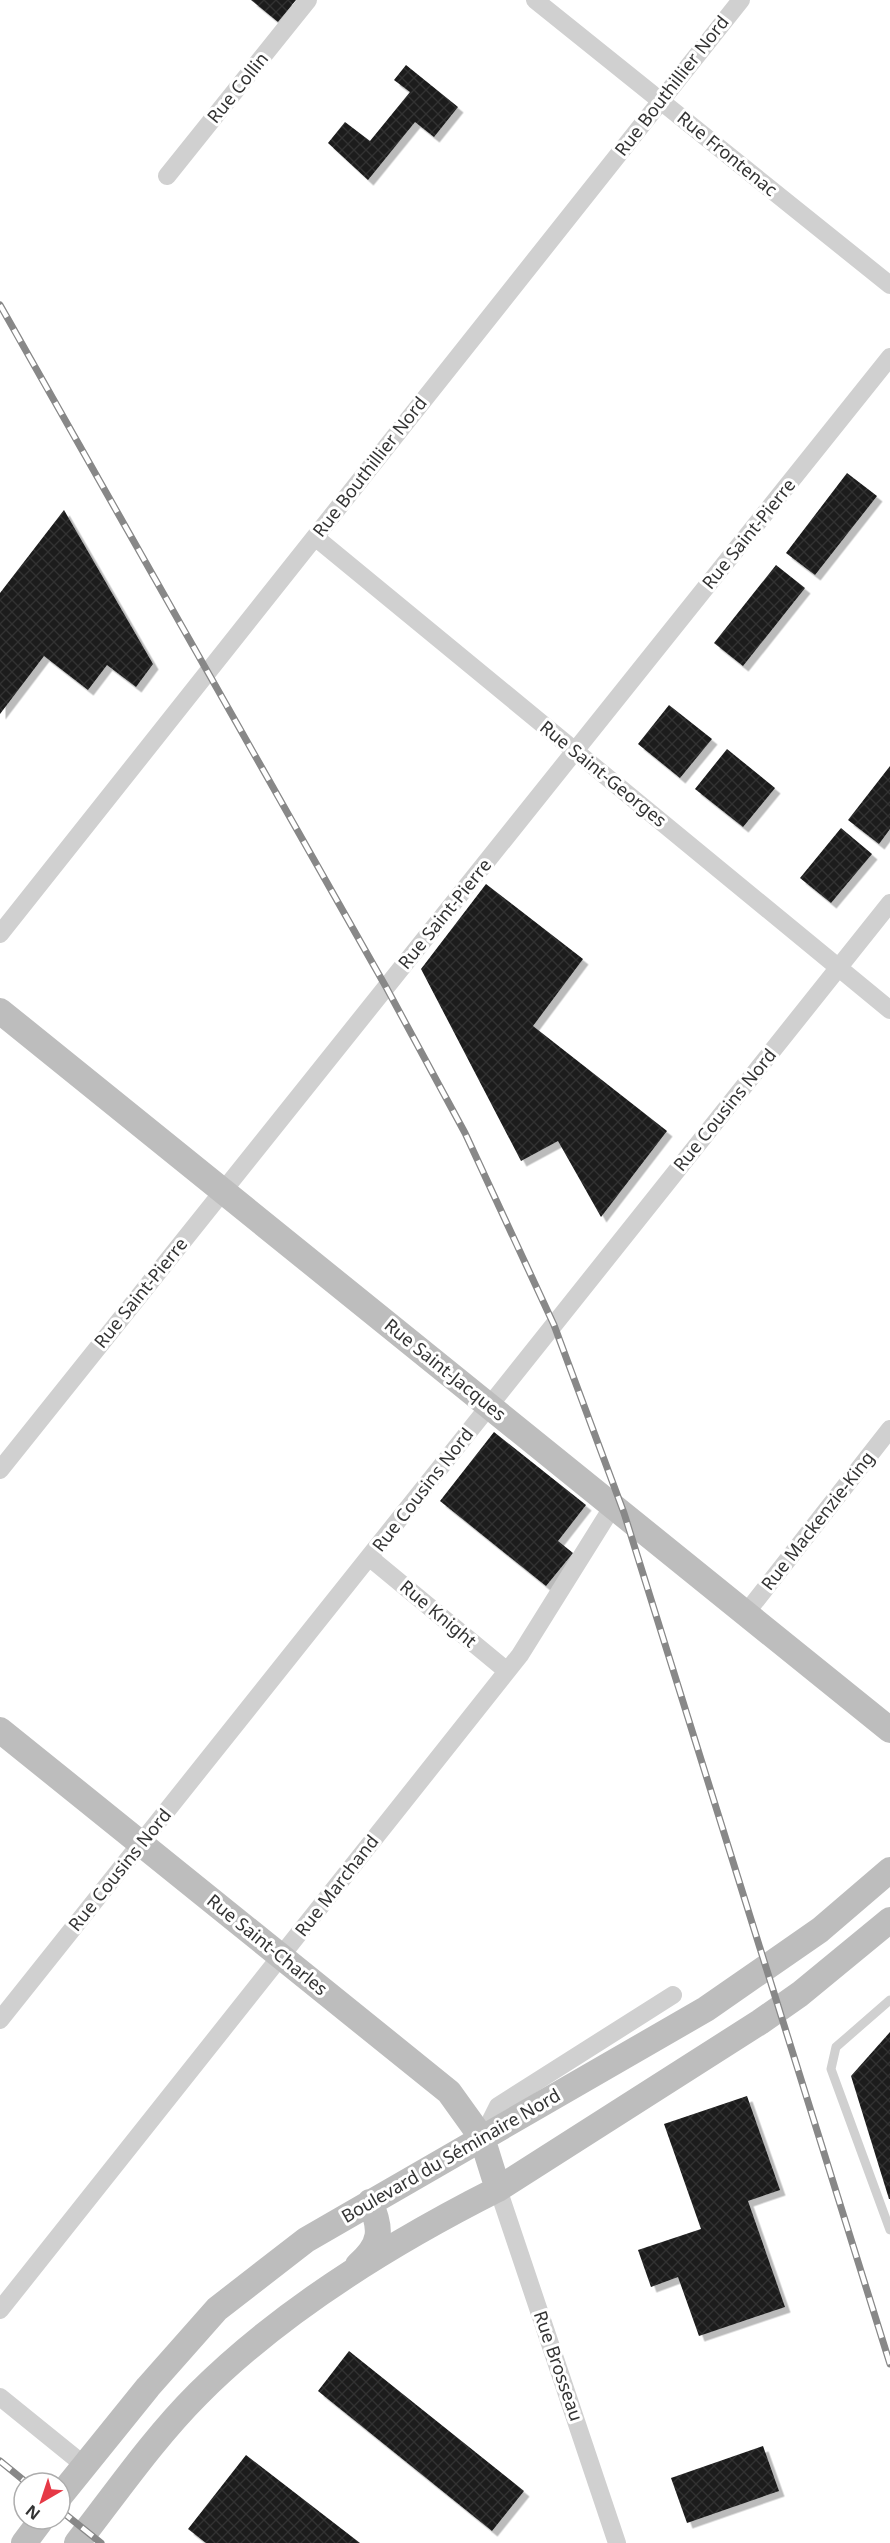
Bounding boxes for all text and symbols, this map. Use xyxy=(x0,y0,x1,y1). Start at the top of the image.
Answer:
street label: Rue Bouthillier Nord xyxy=(609,10,734,161)
street label: Rue Collin xyxy=(201,47,273,128)
street label: Rue Frontenac xyxy=(673,105,783,201)
street label: Rue Bouthillier Nord xyxy=(307,391,432,542)
street label: Rue Saint-Pierre xyxy=(696,473,800,594)
street label: Rue Saint-Georges xyxy=(535,715,672,832)
street label: Rue Saint-Pierre xyxy=(392,853,496,974)
street label: Rue Cousins Nord xyxy=(667,1043,781,1176)
street label: Rue Saint-Pierre xyxy=(88,1232,192,1353)
street label: Rue Saint-Jacques xyxy=(380,1313,511,1426)
street label: Rue Cousins Nord xyxy=(366,1423,478,1556)
street label: Rue Mackenzie-King xyxy=(755,1446,879,1595)
street label: Rue Knight xyxy=(395,1574,482,1653)
street label: Rue Cousins Nord xyxy=(62,1803,176,1936)
street label: Rue Marchand xyxy=(289,1830,383,1941)
street label: Rue Saint-Charles xyxy=(202,1888,333,2000)
street label: Boulevard du Séminaire Nord xyxy=(337,2082,564,2228)
street label: Rue Brosseau xyxy=(529,2307,589,2424)
north arrow xyxy=(12,2471,72,2531)
text: N xyxy=(21,2500,45,2525)

